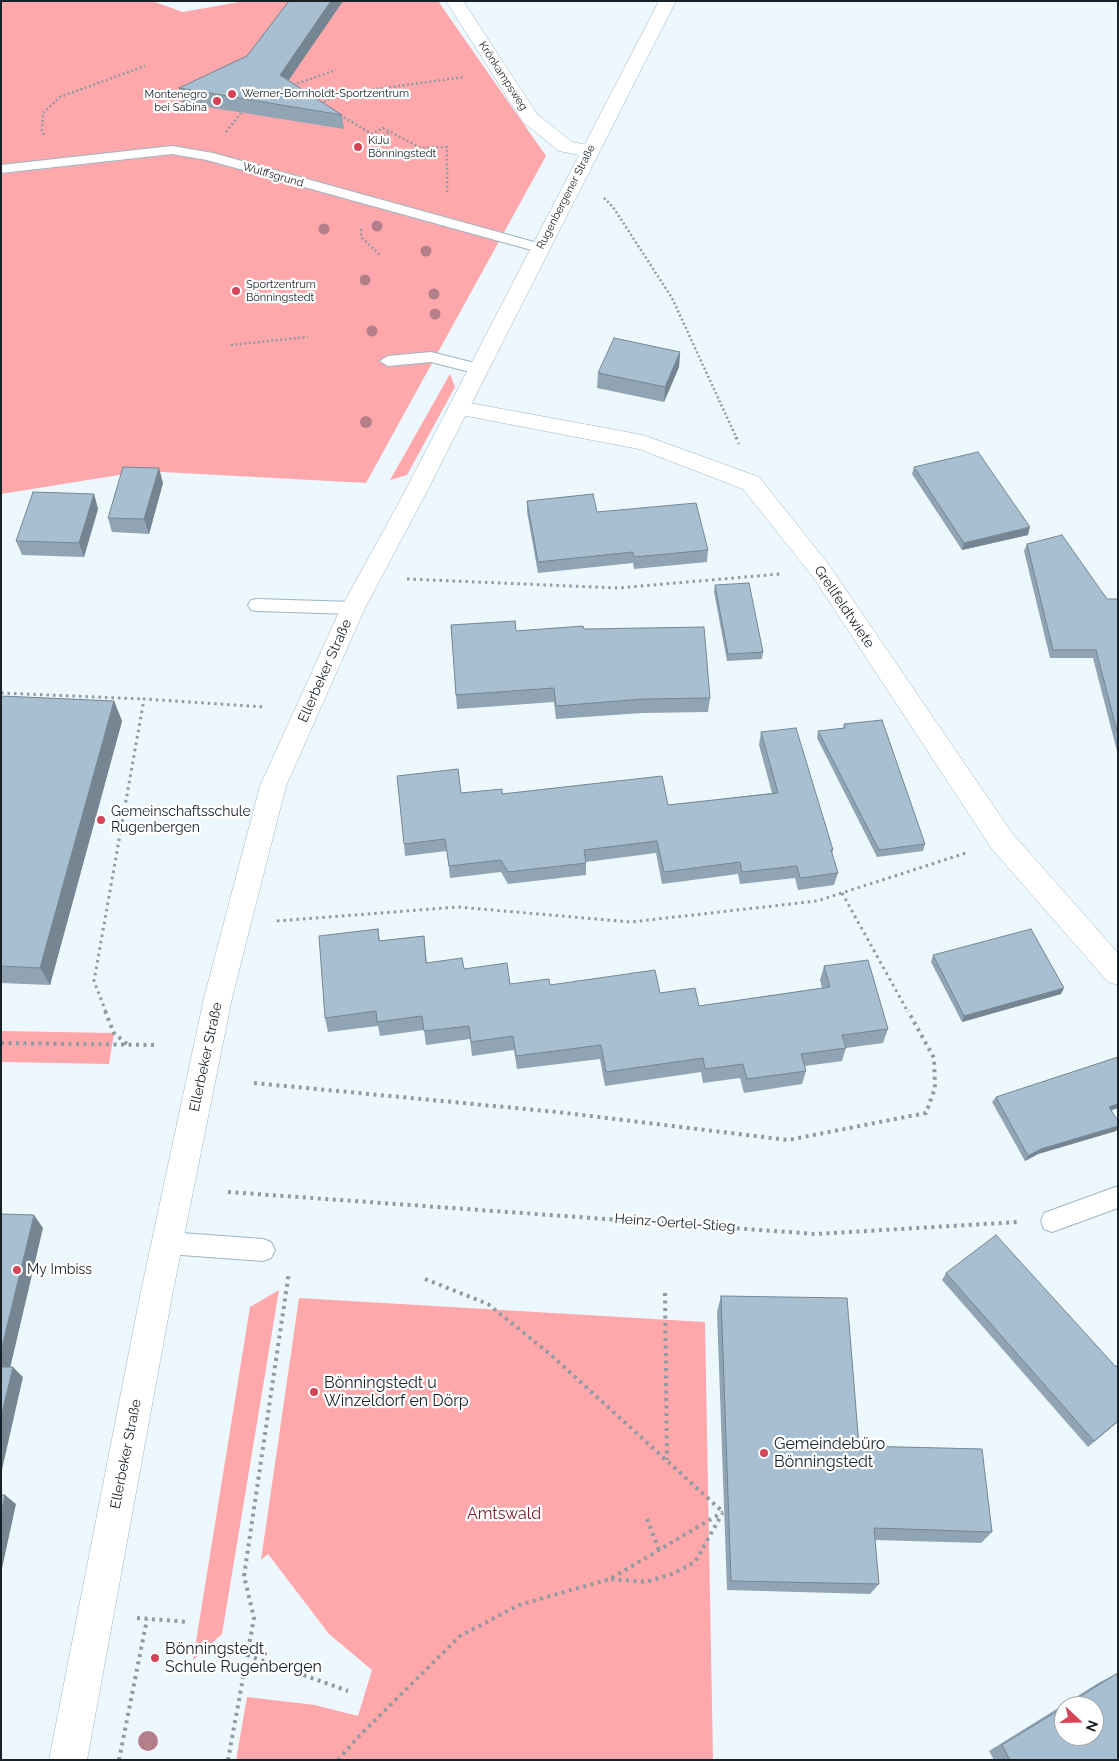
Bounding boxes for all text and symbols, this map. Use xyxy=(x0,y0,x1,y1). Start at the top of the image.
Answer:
street label: Krönkampsweg xyxy=(476,39,530,113)
place label: Werner-Bornholdt-Sportzentrum xyxy=(242,87,409,101)
place label: Montenegro bei Sabina xyxy=(145,88,207,114)
marker: Werner-Bornholdt-Sportzentrum xyxy=(226,88,238,100)
marker: Montenegro bei Sabina xyxy=(211,95,223,107)
place label: KiJu Bönningstedt xyxy=(368,134,436,160)
marker: KiJu Bönningstedt xyxy=(352,141,364,153)
street label: Rugenbergener Straße xyxy=(534,142,598,252)
street label: Wulffsgrund xyxy=(241,160,305,190)
place label: Sportzentrum Bönningstedt xyxy=(246,278,316,304)
marker: Sportzentrum Bönningstedt xyxy=(230,285,242,297)
street label: Grellfeldtwiete xyxy=(810,563,878,651)
street label: Ellerbeker Straße xyxy=(295,617,355,725)
place label: Gemeinschaftsschule Rugenbergen xyxy=(111,804,251,836)
marker: Gemeinschaftsschule Rugenbergen xyxy=(95,814,107,826)
street label: Ellerbeker Straße xyxy=(186,1001,226,1113)
street label: Heinz-Oertel-Stieg xyxy=(614,1210,736,1236)
place label: My Imbiss xyxy=(27,1262,92,1278)
marker: My Imbiss xyxy=(11,1264,23,1276)
place label: Bönningstedt u Winzeldorf en Dörp xyxy=(324,1373,469,1411)
marker: Bönningstedt u Winzeldorf en Dörp xyxy=(308,1386,320,1398)
street label: Ellerbeker Straße xyxy=(107,1398,145,1510)
place label: Gemeindebüro Bönningstedt xyxy=(774,1434,885,1472)
marker: Gemeindebüro Bönningstedt xyxy=(758,1447,770,1459)
park label: Amtswald xyxy=(467,1504,541,1524)
place label: Bönningstedt, Schule Rugenbergen xyxy=(165,1639,322,1677)
marker: Bönningstedt, Schule Rugenbergen xyxy=(149,1652,161,1664)
north arrow xyxy=(1054,1696,1104,1746)
text: N xyxy=(1083,1718,1101,1734)

